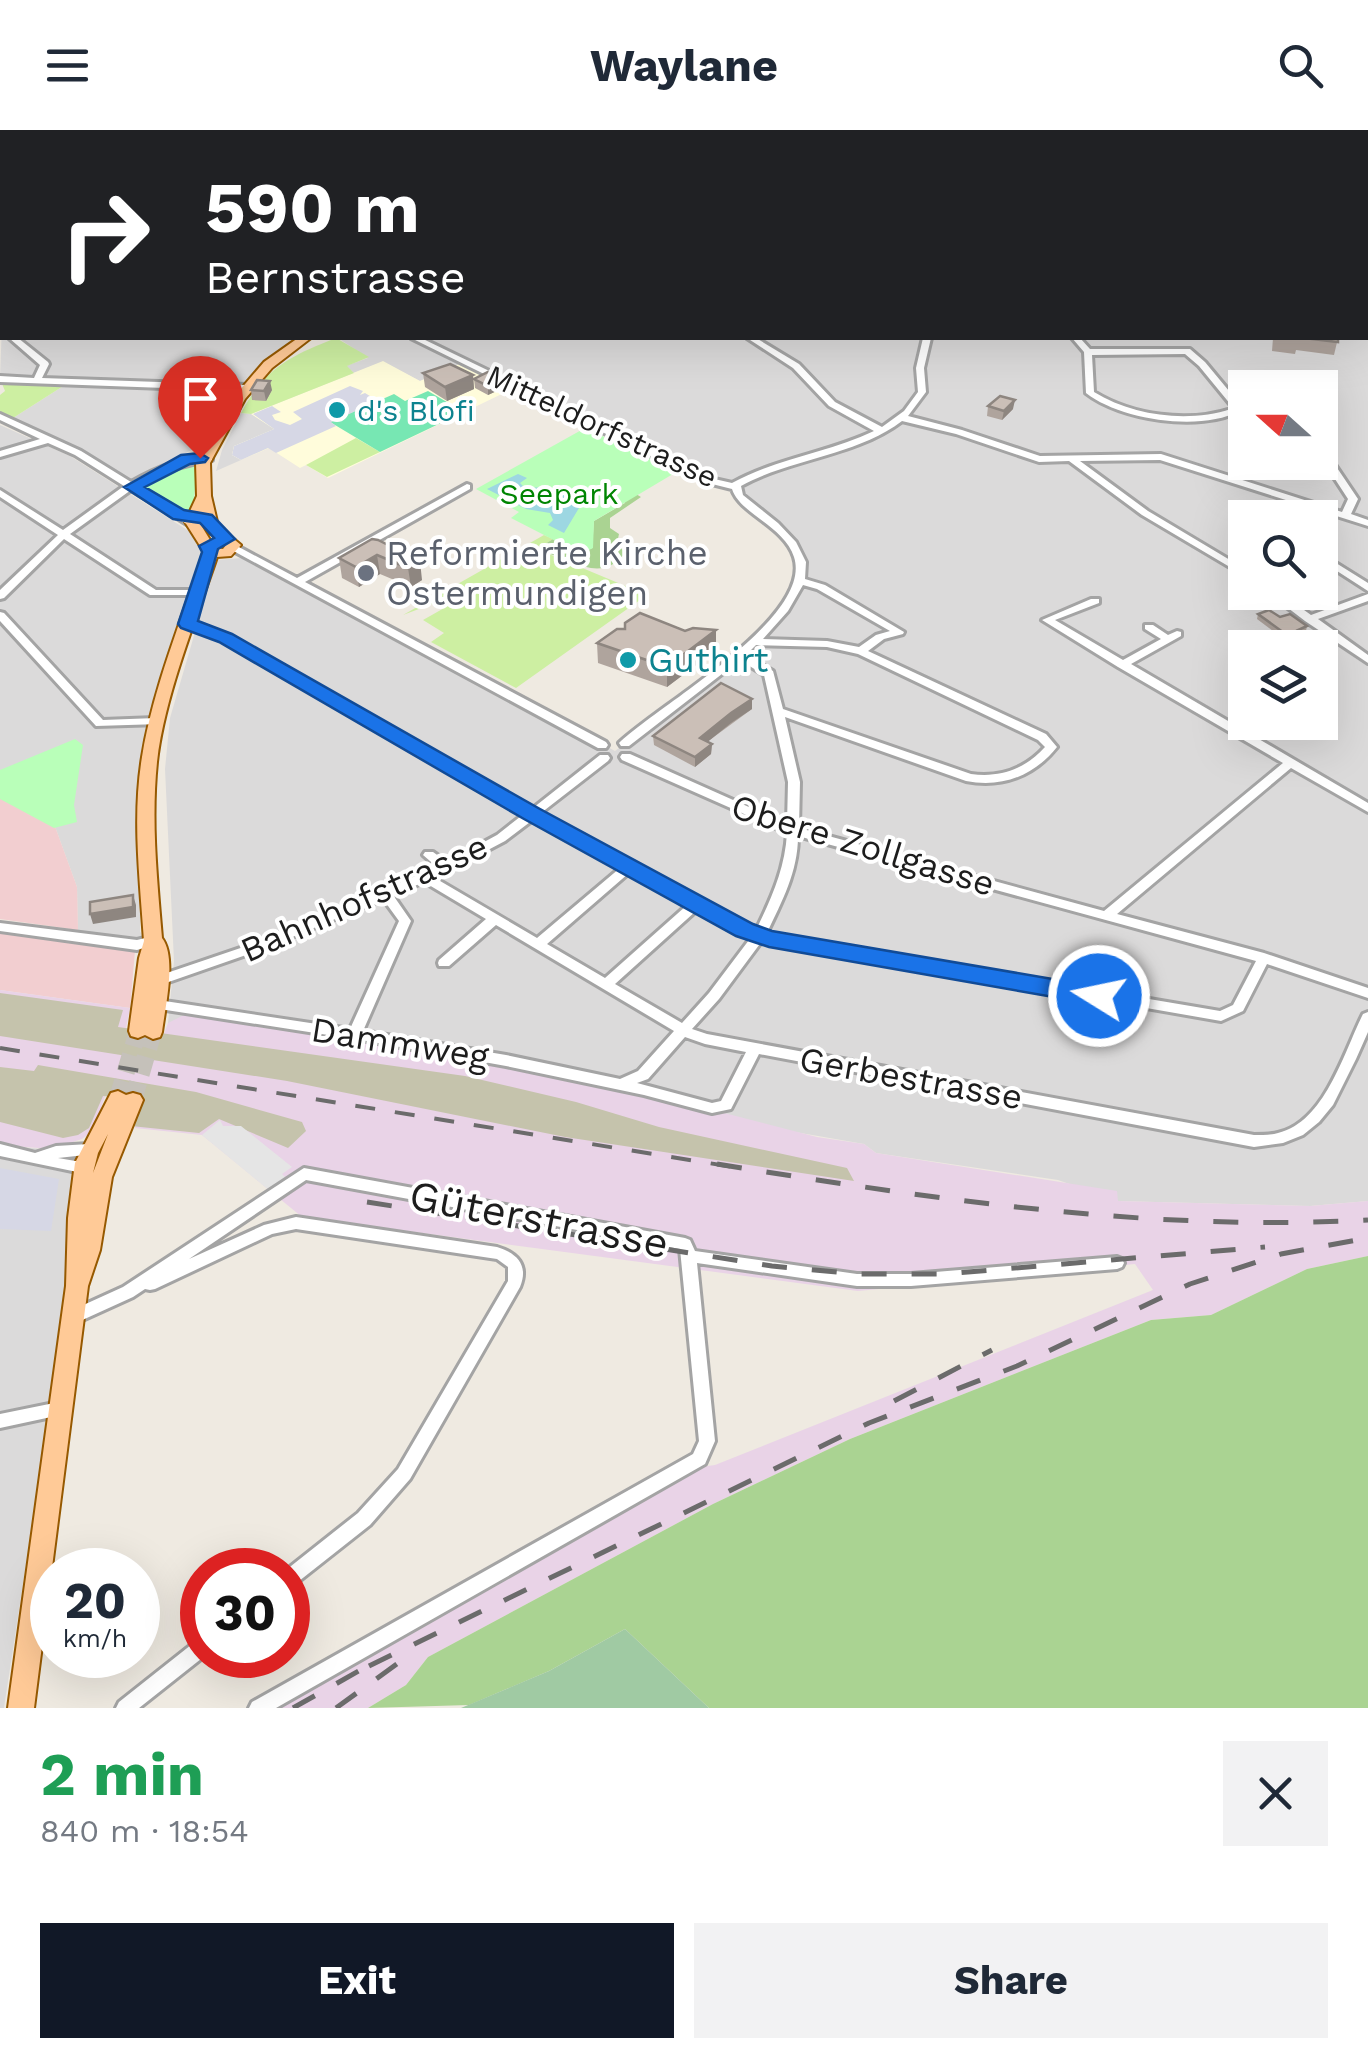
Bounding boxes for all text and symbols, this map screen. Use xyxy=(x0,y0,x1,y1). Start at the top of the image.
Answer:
icon: menu xyxy=(40,38,95,93)
icon: search xyxy=(1273,38,1328,93)
text: Waylane xyxy=(590,39,778,92)
text: 590 m xyxy=(205,167,420,249)
icon: right xyxy=(40,170,170,300)
text: Bernstrasse xyxy=(205,251,466,304)
pin xyxy=(158,356,243,459)
street label: Mitteldorfstrasse xyxy=(481,357,723,495)
north arrow xyxy=(1228,370,1338,480)
map controls xyxy=(1228,370,1338,740)
icon: arrive xyxy=(173,371,228,426)
place label: d's Blofi xyxy=(357,393,475,428)
marker: d's Blofi xyxy=(326,399,348,421)
park label: Seepark xyxy=(500,476,618,511)
button: search xyxy=(1228,500,1338,610)
place label: Reformierte Kirche Ostermundigen xyxy=(386,532,708,614)
marker: Reformierte Kirche Ostermundigen xyxy=(355,562,377,584)
button: layers xyxy=(1228,630,1338,740)
place label: Guthirt xyxy=(648,639,769,681)
marker: Guthirt xyxy=(617,649,639,671)
street label: Obere Zollgasse xyxy=(726,785,1000,905)
street label: Bahnhofstrasse xyxy=(234,825,494,971)
position arrow xyxy=(1047,944,1151,1048)
street label: Dammweg xyxy=(308,1008,492,1078)
street label: Gerbestrasse xyxy=(796,1038,1026,1118)
street label: Güterstrasse xyxy=(405,1170,673,1268)
speed limit sign: 30 xyxy=(180,1548,310,1678)
text: 20 xyxy=(64,1571,126,1630)
text: km/h xyxy=(63,1624,127,1653)
text: 2 min xyxy=(40,1739,204,1810)
button: close xyxy=(1223,1741,1328,1846)
text: 840 m · 18:54 xyxy=(40,1812,249,1850)
button: Exit xyxy=(40,1923,674,2038)
button: Share xyxy=(694,1923,1328,2038)

